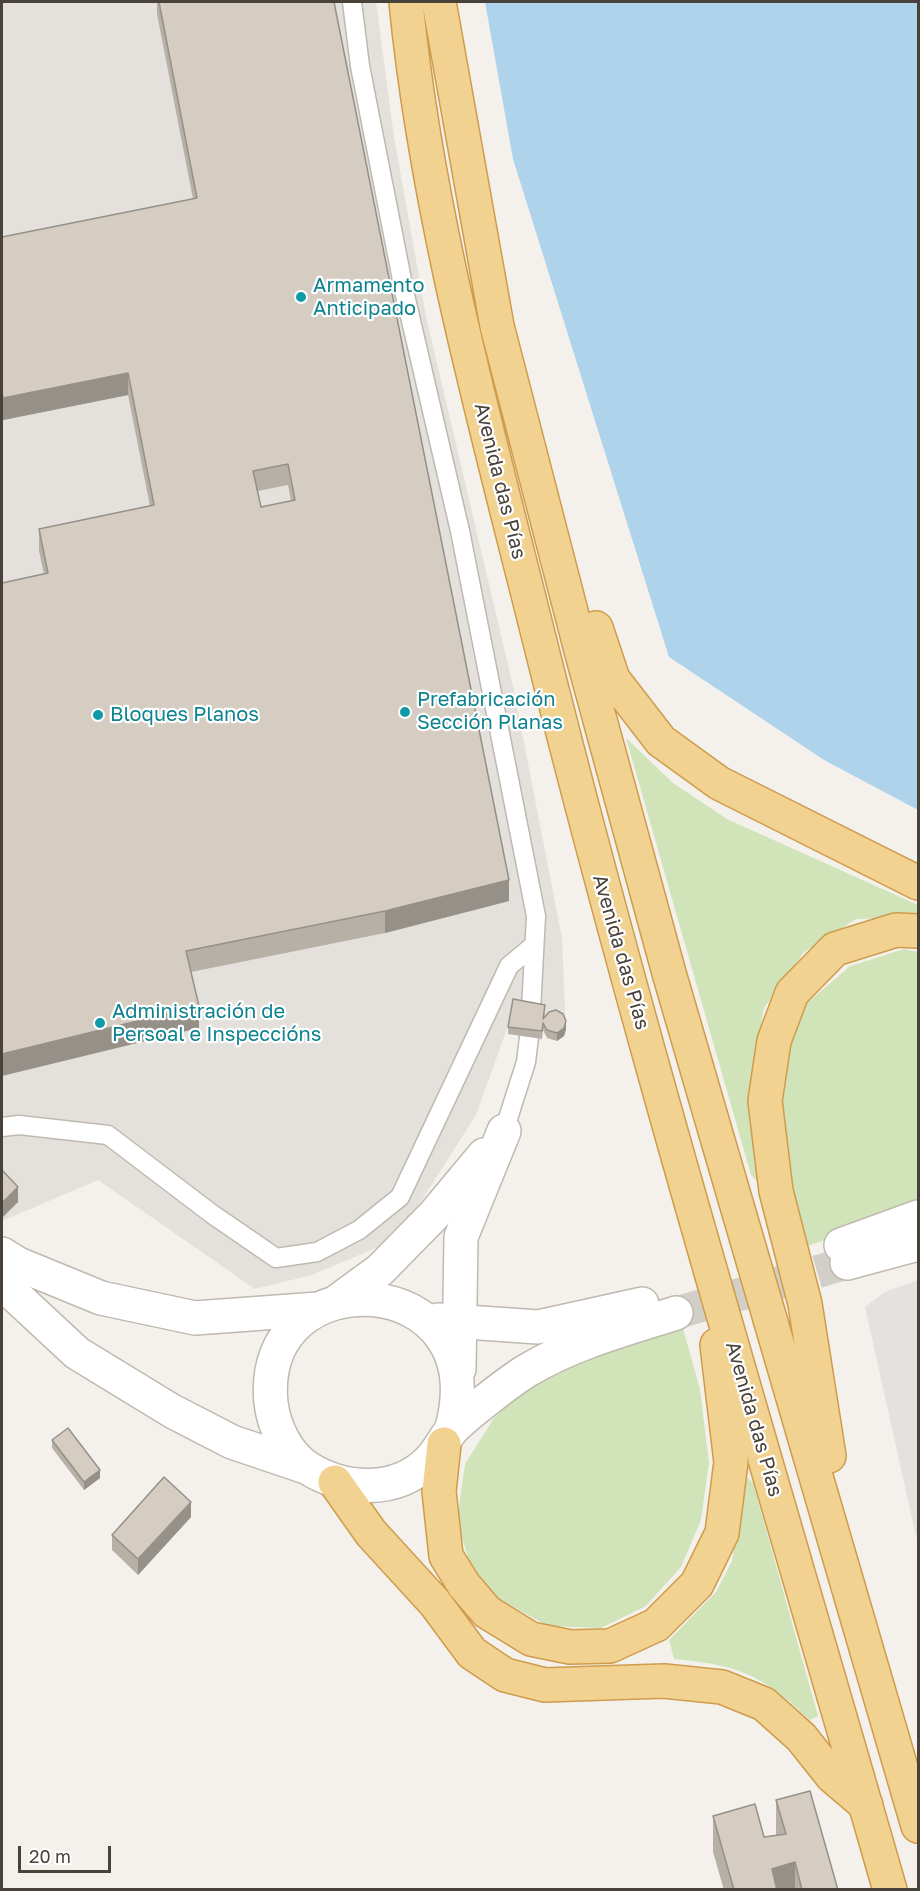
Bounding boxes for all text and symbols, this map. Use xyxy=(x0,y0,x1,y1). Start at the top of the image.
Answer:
place label: Armamento Anticipado xyxy=(313,274,425,321)
marker: Armamento Anticipado xyxy=(294,290,308,304)
street label: Avenida das Pías xyxy=(469,400,531,562)
place label: Prefabricación Sección Planas xyxy=(417,688,563,735)
place label: Bloques Planos xyxy=(110,703,259,727)
marker: Prefabricación Sección Planas xyxy=(398,705,412,719)
marker: Bloques Planos xyxy=(91,708,105,722)
street label: Avenida das Pías xyxy=(587,872,655,1032)
place label: Administración de Persoal e Inspeccións xyxy=(112,1000,321,1047)
marker: Administración de Persoal e Inspeccións xyxy=(93,1016,107,1030)
street label: Avenida das Pías xyxy=(720,1339,788,1499)
scale bar xyxy=(21,1834,114,1872)
text: 20 m xyxy=(29,1845,71,1867)

